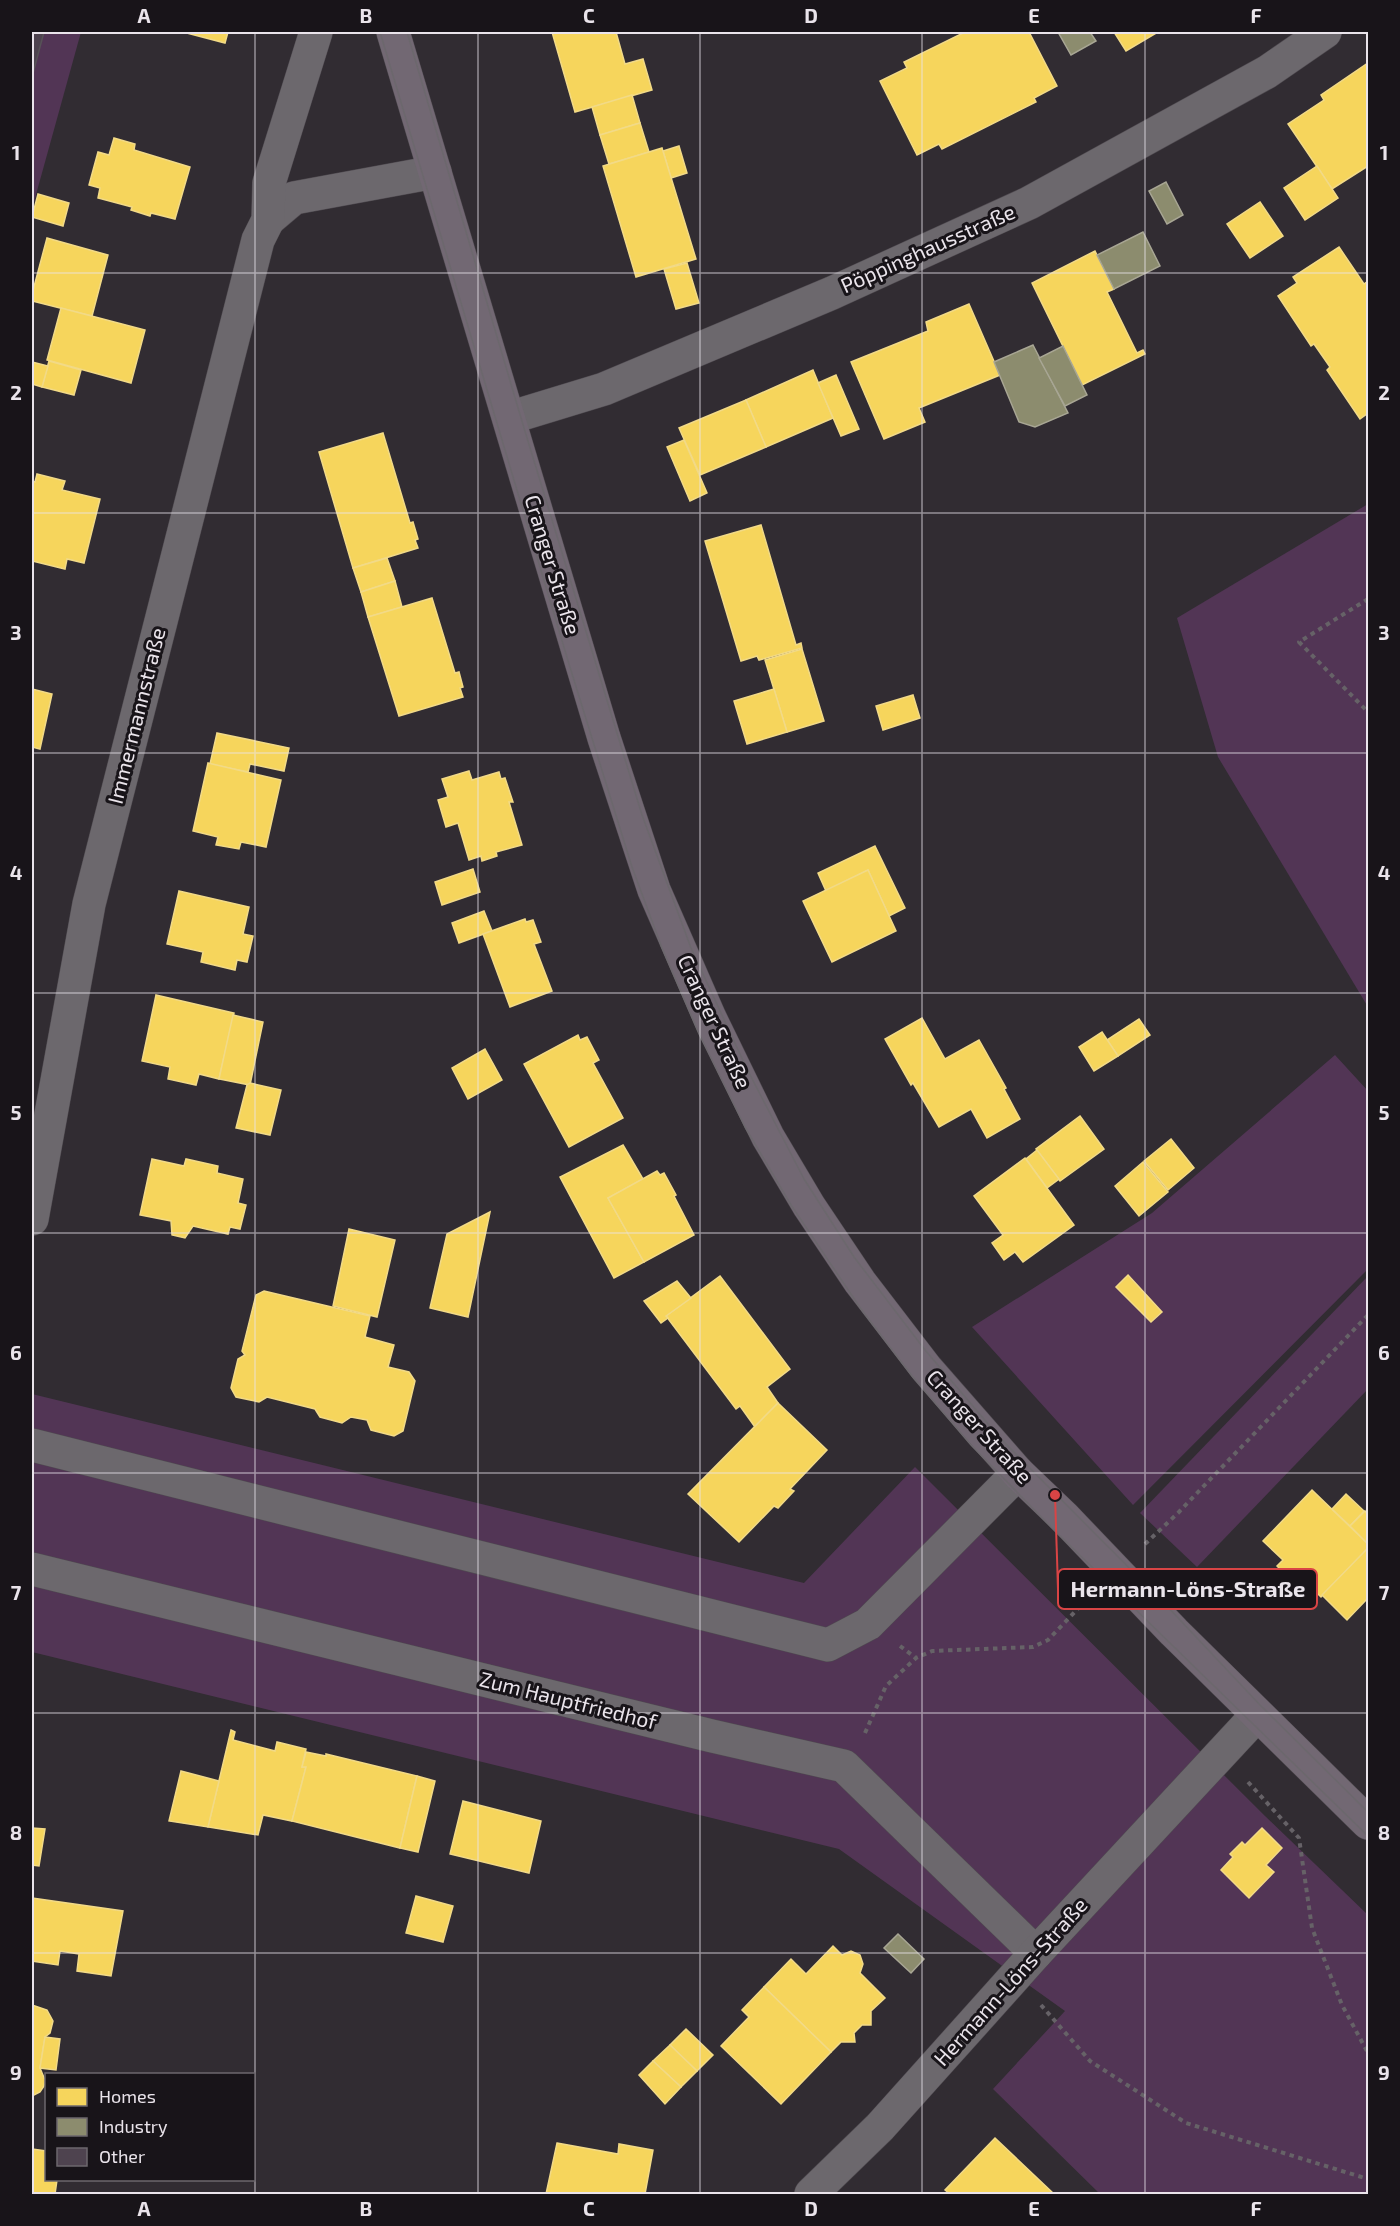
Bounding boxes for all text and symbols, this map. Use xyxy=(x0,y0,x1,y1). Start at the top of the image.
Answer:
text: A xyxy=(137,3,151,27)
text: B xyxy=(360,3,372,27)
text: C xyxy=(583,3,595,27)
text: D xyxy=(804,3,818,27)
text: E xyxy=(1028,3,1040,27)
text: F xyxy=(1250,3,1262,27)
text: 1 xyxy=(12,140,20,164)
text: 1 xyxy=(1380,140,1388,164)
street label: Pöppinghausstraße xyxy=(836,198,1018,297)
text: 2 xyxy=(10,380,22,404)
text: 2 xyxy=(1378,380,1390,404)
street label: Cranger Straße xyxy=(520,492,587,637)
text: 3 xyxy=(10,620,22,644)
text: 3 xyxy=(1378,620,1390,644)
street label: Immermannstraße xyxy=(102,625,169,806)
text: 4 xyxy=(10,860,23,884)
text: 4 xyxy=(1378,860,1391,884)
street label: Cranger Straße xyxy=(673,950,757,1092)
text: 5 xyxy=(10,1100,22,1124)
text: 5 xyxy=(1378,1100,1390,1124)
text: 6 xyxy=(10,1340,22,1364)
text: 6 xyxy=(1378,1340,1390,1364)
street label: Cranger Straße xyxy=(922,1364,1038,1488)
callout: Hermann-Löns-Straße xyxy=(1058,1569,1317,1609)
text: Hermann-Löns-Straße xyxy=(1071,1575,1305,1601)
text: 7 xyxy=(11,1580,22,1604)
text: 7 xyxy=(1379,1580,1390,1604)
street label: Zum Hauptfriedhof xyxy=(477,1665,660,1734)
text: 8 xyxy=(10,1820,22,1844)
text: 8 xyxy=(1378,1820,1390,1844)
street label: Hermann-Löns-Straße xyxy=(928,1892,1092,2070)
text: 9 xyxy=(10,2060,22,2084)
text: 9 xyxy=(1378,2060,1390,2084)
legend xyxy=(45,2073,255,2181)
text: Homes xyxy=(99,2085,156,2107)
text: Industry xyxy=(99,2115,168,2137)
text: Other xyxy=(99,2145,145,2167)
text: A xyxy=(137,2196,151,2220)
text: B xyxy=(360,2196,372,2220)
text: C xyxy=(583,2196,595,2220)
text: D xyxy=(804,2196,818,2220)
text: E xyxy=(1028,2196,1040,2220)
text: F xyxy=(1250,2196,1262,2220)

